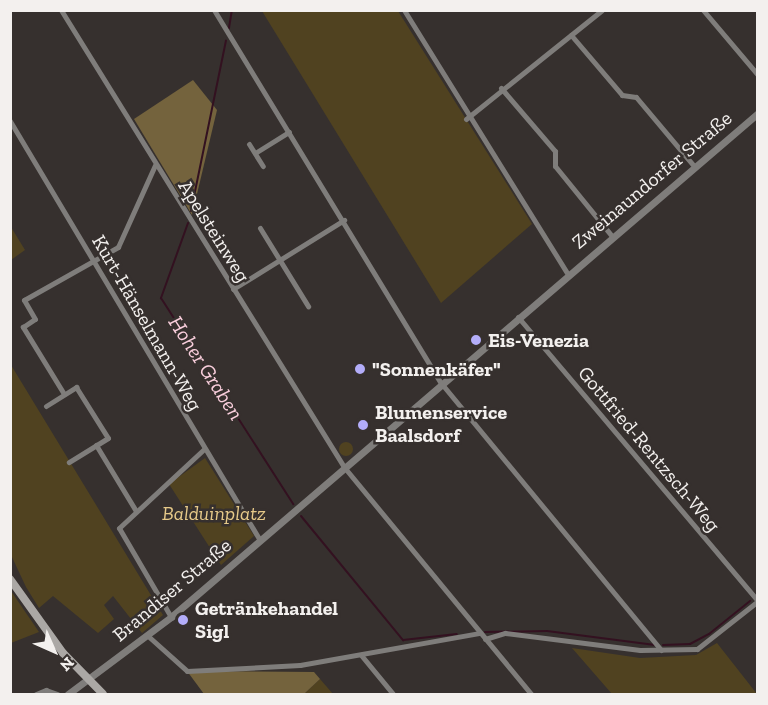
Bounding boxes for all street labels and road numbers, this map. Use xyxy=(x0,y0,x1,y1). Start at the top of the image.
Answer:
street label: Zweinaundorfer Straße xyxy=(567,106,737,254)
street label: Apelsteinweg xyxy=(173,175,255,287)
street label: Kurt-Hänselmann-Weg xyxy=(87,231,207,415)
street label: Gottfried-Rentzsch-Weg xyxy=(573,361,725,537)
street label: Brandiser Straße xyxy=(108,533,236,647)

